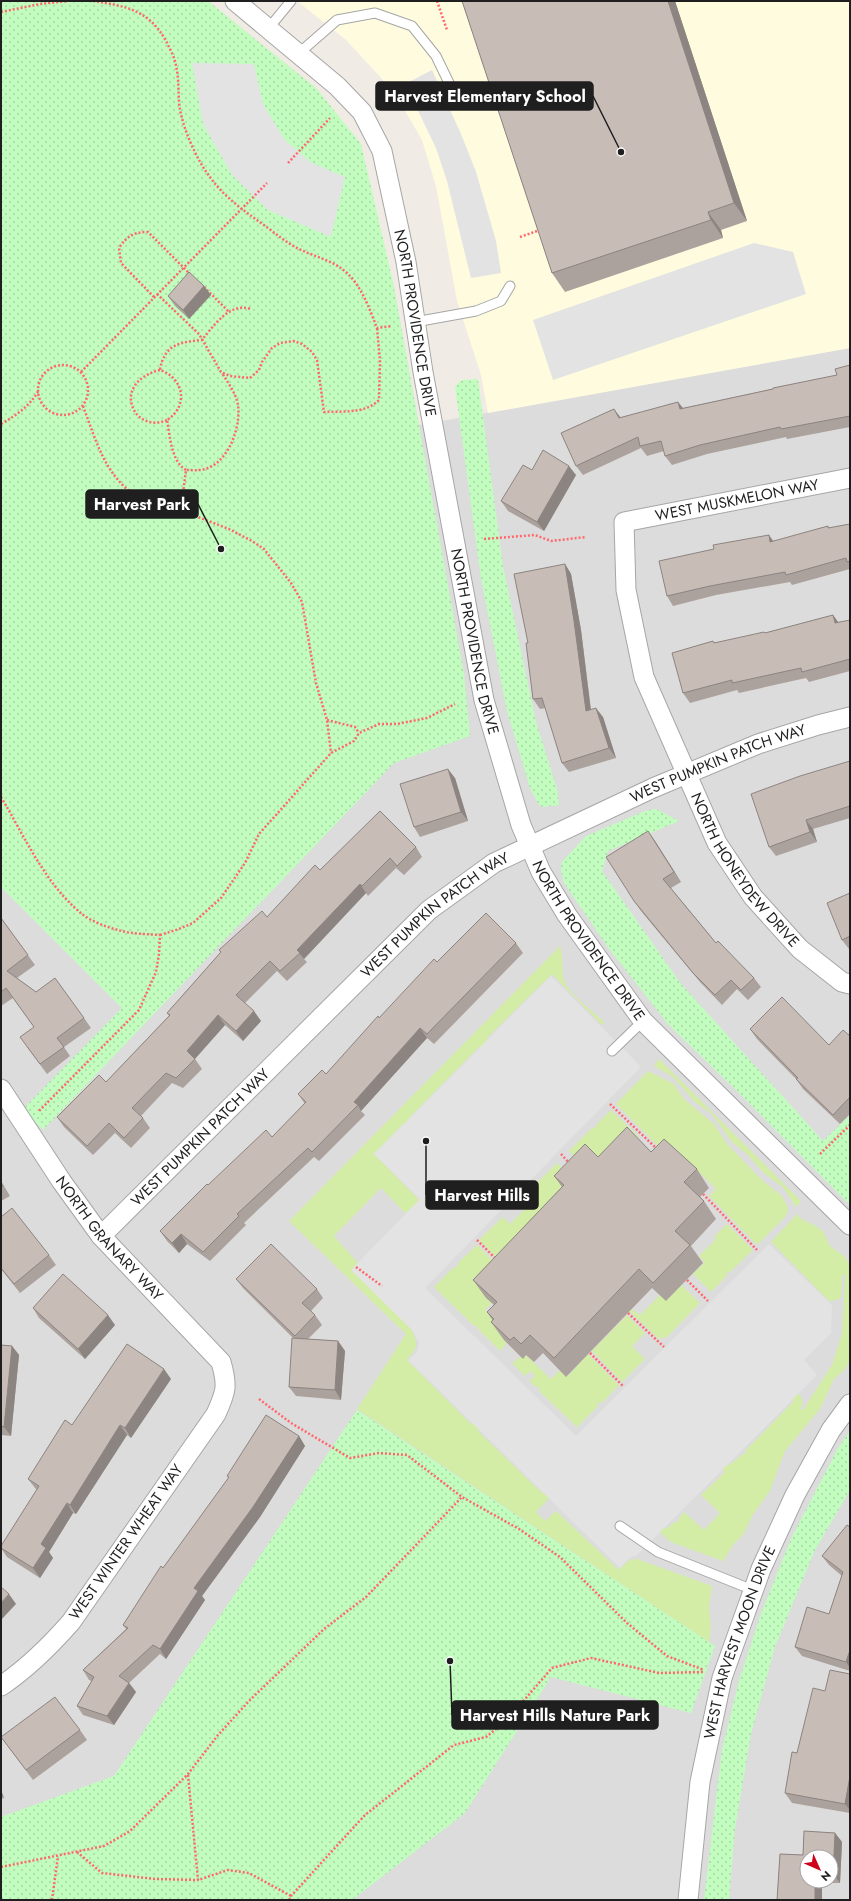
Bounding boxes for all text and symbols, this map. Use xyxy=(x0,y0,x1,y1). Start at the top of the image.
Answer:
callout: Harvest Elementary School xyxy=(376,82,593,110)
text: Harvest Elementary School xyxy=(384,85,586,108)
street label: NORTH PROVIDENCE DRIVE xyxy=(388,227,442,418)
street label: WEST MUSKMELON WAY xyxy=(653,473,821,527)
callout: Harvest Park xyxy=(86,490,198,518)
text: Harvest Park xyxy=(94,493,191,516)
street label: NORTH PROVIDENCE DRIVE xyxy=(445,547,505,737)
street label: WEST PUMPKIN PATCH WAY xyxy=(626,718,809,808)
street label: NORTH HONEYDEW DRIVE xyxy=(685,789,804,952)
street label: WEST PUMPKIN PATCH WAY xyxy=(356,846,513,983)
street label: NORTH PROVIDENCE DRIVE xyxy=(526,857,650,1025)
street label: WEST PUMPKIN PATCH WAY xyxy=(126,1063,275,1211)
street label: NORTH GRANARY WAY xyxy=(50,1171,169,1306)
callout: Harvest Hills xyxy=(426,1181,538,1209)
text: Harvest Hills xyxy=(434,1184,530,1207)
street label: WEST WINTER WHEAT WAY xyxy=(64,1459,189,1624)
street label: WEST HARVEST MOON DRIVE xyxy=(698,1542,781,1741)
callout: Harvest Hills Nature Park xyxy=(452,1701,658,1729)
text: Harvest Hills Nature Park xyxy=(460,1704,651,1727)
north arrow xyxy=(799,1849,839,1889)
text: N xyxy=(817,1867,835,1885)

